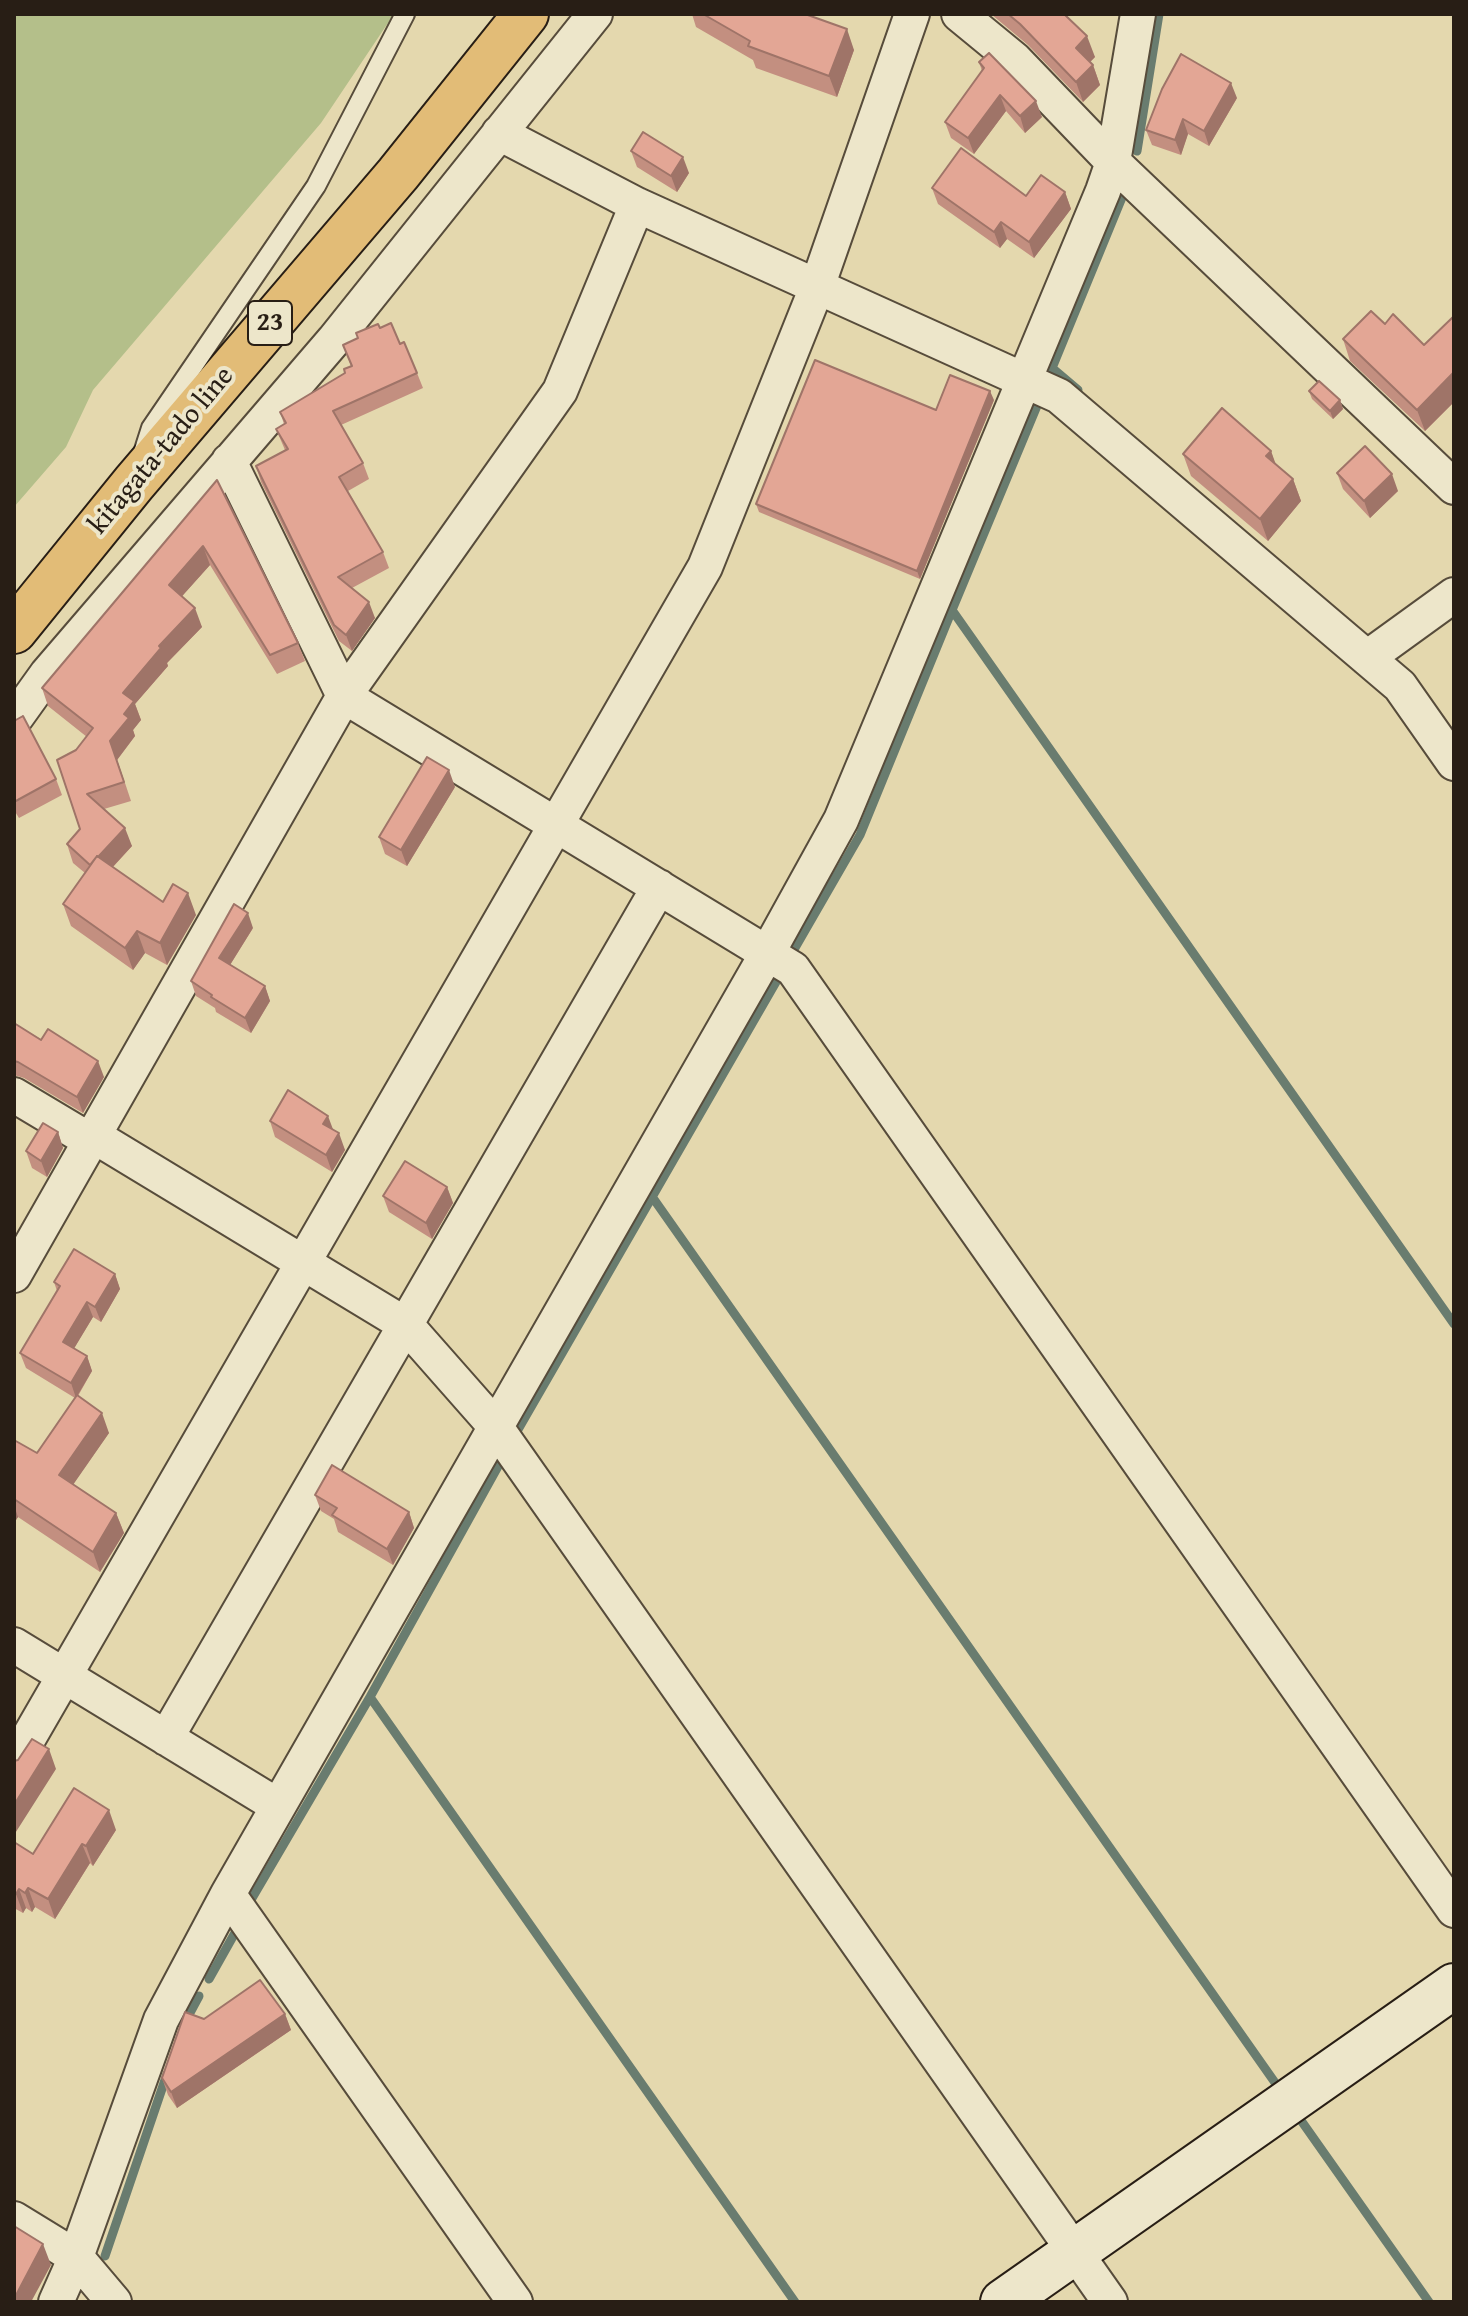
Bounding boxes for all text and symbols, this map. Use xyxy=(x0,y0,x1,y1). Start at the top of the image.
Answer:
road number: 23 xyxy=(248,301,292,345)
street label: kitagata-tado line xyxy=(82,360,242,542)

